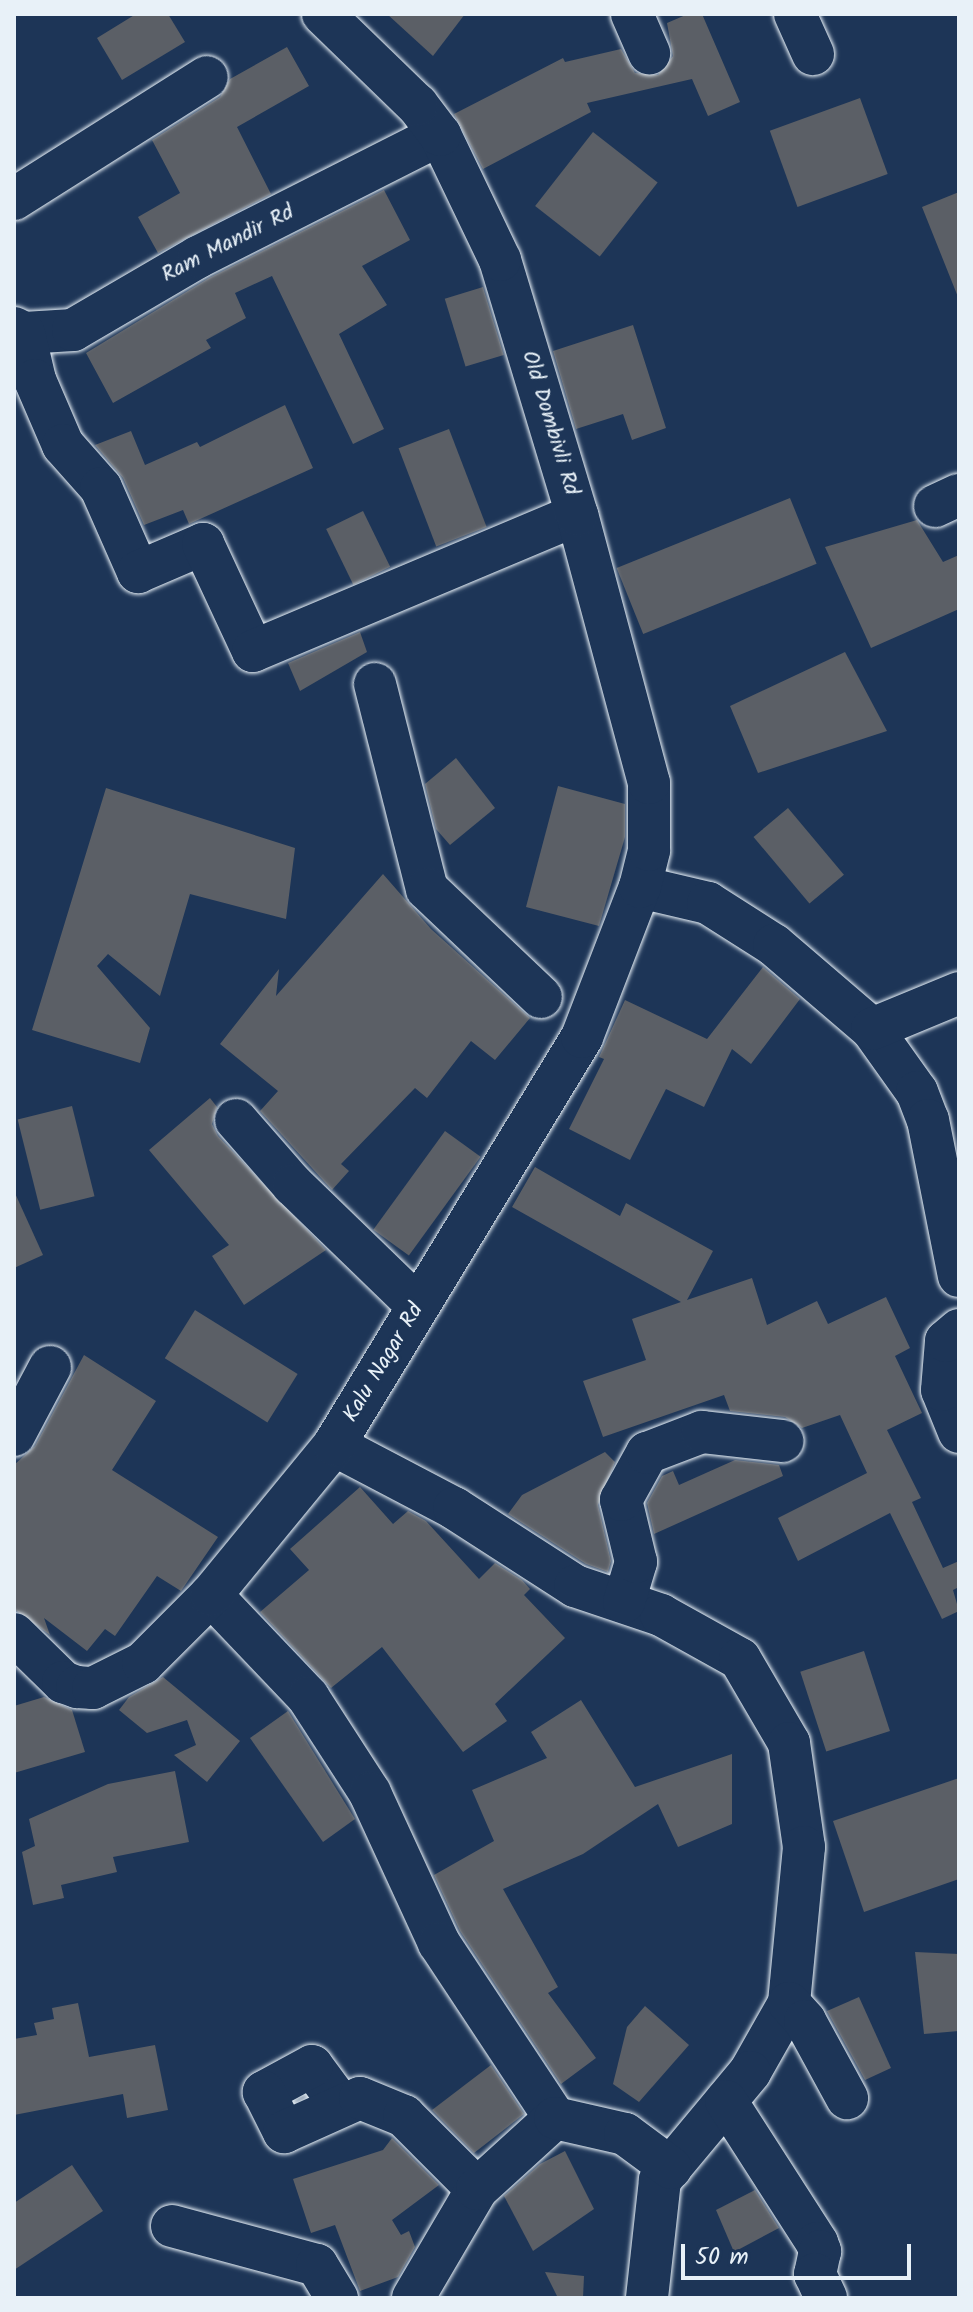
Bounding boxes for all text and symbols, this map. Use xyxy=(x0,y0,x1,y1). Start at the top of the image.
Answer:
street label: Ram Mandir Rd xyxy=(157,199,299,289)
street label: Old Dombivli Rd xyxy=(515,348,585,498)
street label: Kalu Nagar Rd xyxy=(338,1299,430,1427)
scale bar xyxy=(685,2228,915,2278)
text: 50 m xyxy=(695,2238,749,2277)

